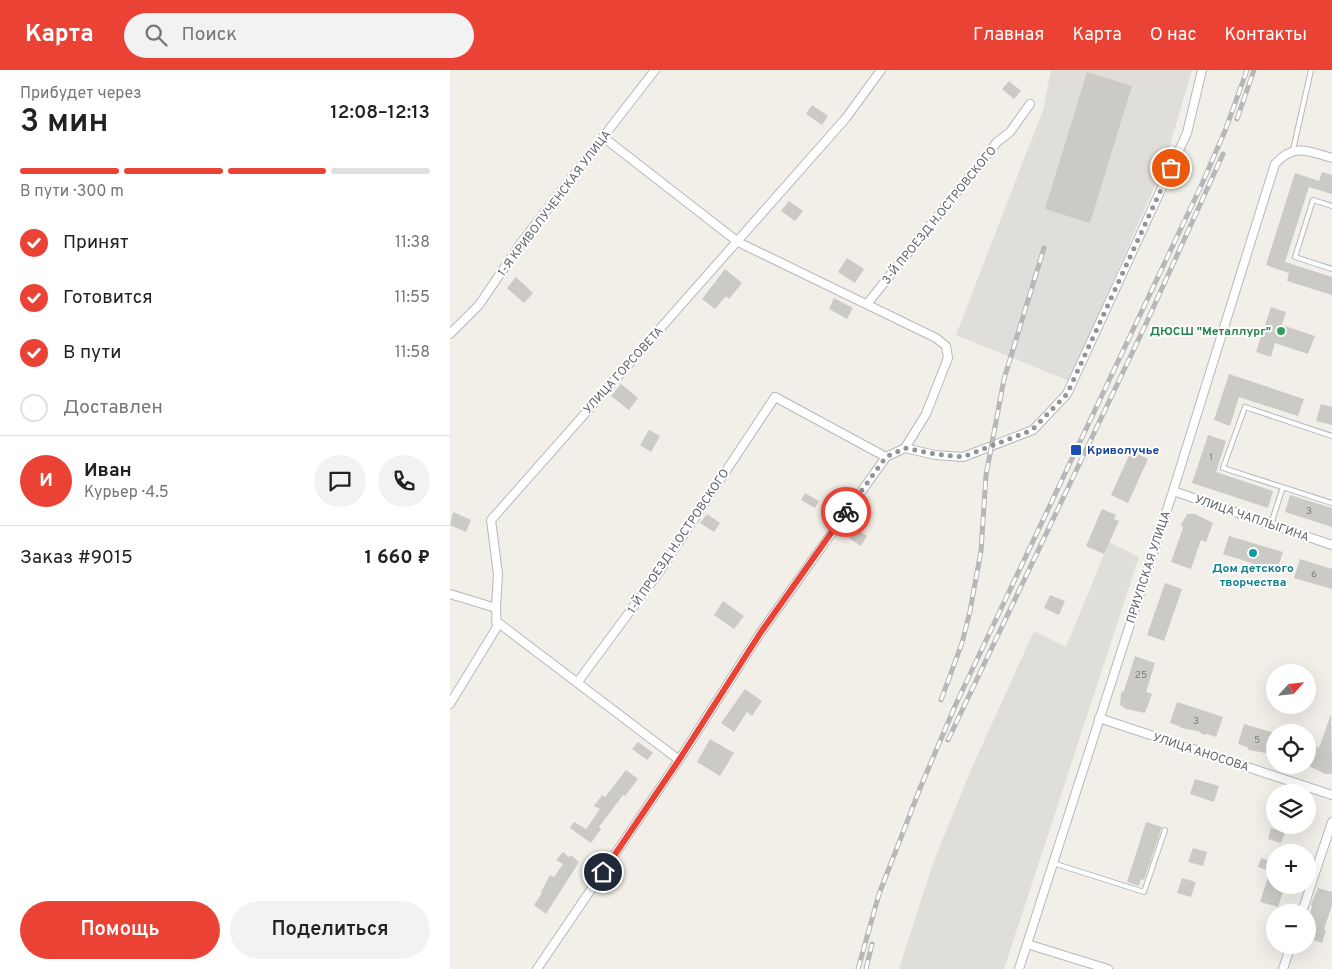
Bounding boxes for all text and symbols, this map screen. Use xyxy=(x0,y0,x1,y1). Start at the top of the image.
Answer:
search box xyxy=(124,13,474,58)
text: Карта xyxy=(25,20,94,50)
icon: search xyxy=(142,21,170,49)
text: Поиск xyxy=(182,23,237,47)
text: Главная xyxy=(973,24,1044,47)
text: Карта xyxy=(1072,24,1122,47)
text: О нас xyxy=(1150,24,1196,47)
text: Контакты xyxy=(1224,24,1307,47)
text: Прибудет через xyxy=(20,84,142,104)
text: 12:08–12:13 xyxy=(330,101,430,125)
text: 3 мин xyxy=(20,103,109,143)
street label: 1-Я КРИВОЛУЧЕНСКАЯ УЛИЦА xyxy=(495,127,615,280)
street label: 3-Й ПРОЕЗД Н.ОСТРОВСКОГО xyxy=(879,143,1001,288)
pin xyxy=(1150,147,1192,189)
icon: bag xyxy=(1157,154,1185,182)
text: В пути · 300 m xyxy=(20,182,124,202)
icon: check xyxy=(20,229,48,257)
text: Принят xyxy=(63,231,129,255)
text: 11:38 xyxy=(395,233,430,253)
icon: check xyxy=(20,284,48,312)
text: Готовится xyxy=(63,286,153,310)
text: 11:55 xyxy=(395,288,430,308)
street label: УЛИЦА ГОРСОВЕТА xyxy=(580,324,667,418)
place label: ДЮСШ "Металлург" xyxy=(1150,324,1271,340)
marker: ДЮСШ "Металлург" xyxy=(1275,325,1287,337)
icon: check xyxy=(20,339,48,367)
text: В пути xyxy=(63,341,121,365)
text: 11:58 xyxy=(395,343,430,363)
text: Доставлен xyxy=(63,396,163,420)
marker: Криволучье xyxy=(1069,443,1083,457)
place label: Криволучье xyxy=(1087,443,1160,459)
house number: 1 xyxy=(1209,451,1213,464)
button: chat xyxy=(314,455,366,507)
button: phone xyxy=(378,455,430,507)
text: Иван xyxy=(84,459,132,483)
street label: 1-Й ПРОЕЗД Н.ОСТРОВСКОГО xyxy=(624,466,733,617)
text: И xyxy=(39,469,53,493)
text: Курьер · 4.5 xyxy=(84,483,169,503)
courier xyxy=(821,487,871,537)
street label: УЛИЦА ЧАПЛЫГИНА xyxy=(1192,492,1311,546)
icon: bike xyxy=(832,498,860,526)
house number: 3 xyxy=(1306,505,1312,518)
street label: ПРИУПСКАЯ УЛИЦА xyxy=(1123,509,1175,625)
text: Заказ #9015 xyxy=(20,546,133,570)
text: 1 660 ₽ xyxy=(365,546,430,570)
marker: Дом детского творчества xyxy=(1247,547,1259,559)
place label: Дом детского творчества xyxy=(1212,561,1294,591)
house number: 6 xyxy=(1311,568,1317,581)
north arrow xyxy=(1266,664,1316,714)
map controls xyxy=(1266,664,1316,954)
house number: 25 xyxy=(1135,669,1147,682)
house number: 3 xyxy=(1193,715,1199,728)
button: locate xyxy=(1266,724,1316,774)
street label: УЛИЦА АНОСОВА xyxy=(1151,730,1251,776)
house number: 5 xyxy=(1254,734,1260,747)
button: layers xyxy=(1266,784,1316,834)
button: + xyxy=(1266,844,1316,894)
pin xyxy=(582,851,624,893)
icon: home xyxy=(589,858,617,886)
button: Помощь xyxy=(20,901,220,959)
button: Поделиться xyxy=(230,901,430,959)
button: − xyxy=(1266,904,1316,954)

